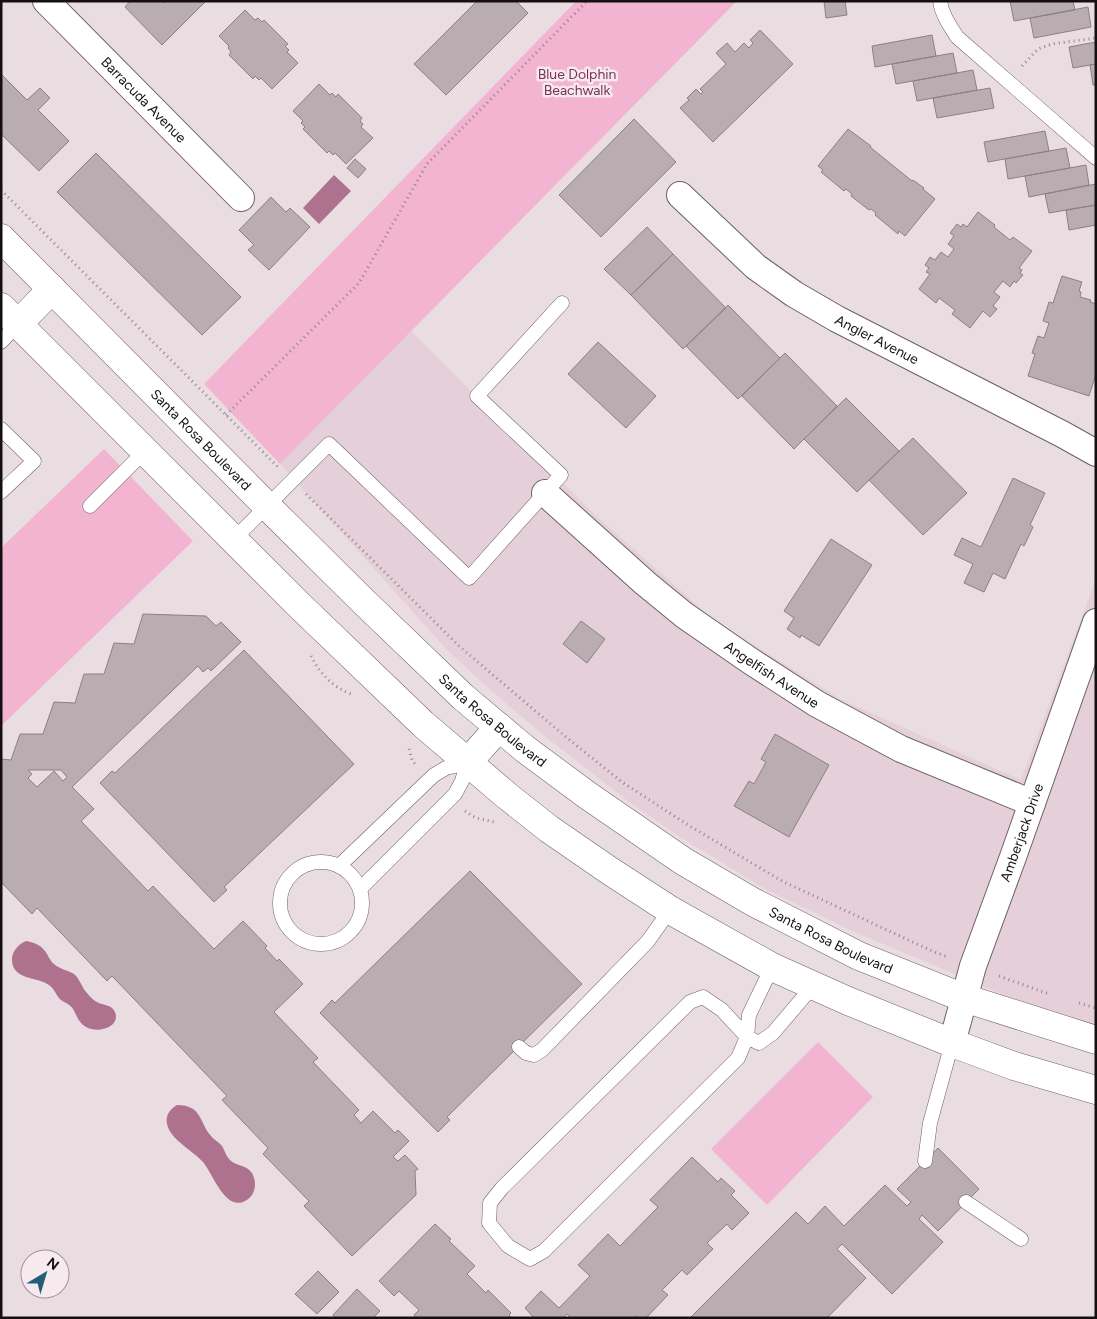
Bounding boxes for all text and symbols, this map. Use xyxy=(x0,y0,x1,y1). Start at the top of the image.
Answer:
street label: Barracuda Avenue xyxy=(97,54,190,147)
park label: Blue Dolphin Beachwalk xyxy=(538,66,616,99)
street label: Angler Avenue xyxy=(832,311,922,369)
street label: Santa Rosa Boulevard xyxy=(147,386,255,494)
street label: Angelfish Avenue xyxy=(721,637,822,712)
street label: Santa Rosa Boulevard xyxy=(435,670,550,771)
street label: Amberjack Drive xyxy=(997,781,1047,884)
street label: Santa Rosa Boulevard xyxy=(766,904,895,978)
north arrow xyxy=(20,1249,70,1299)
text: N xyxy=(43,1254,62,1274)

